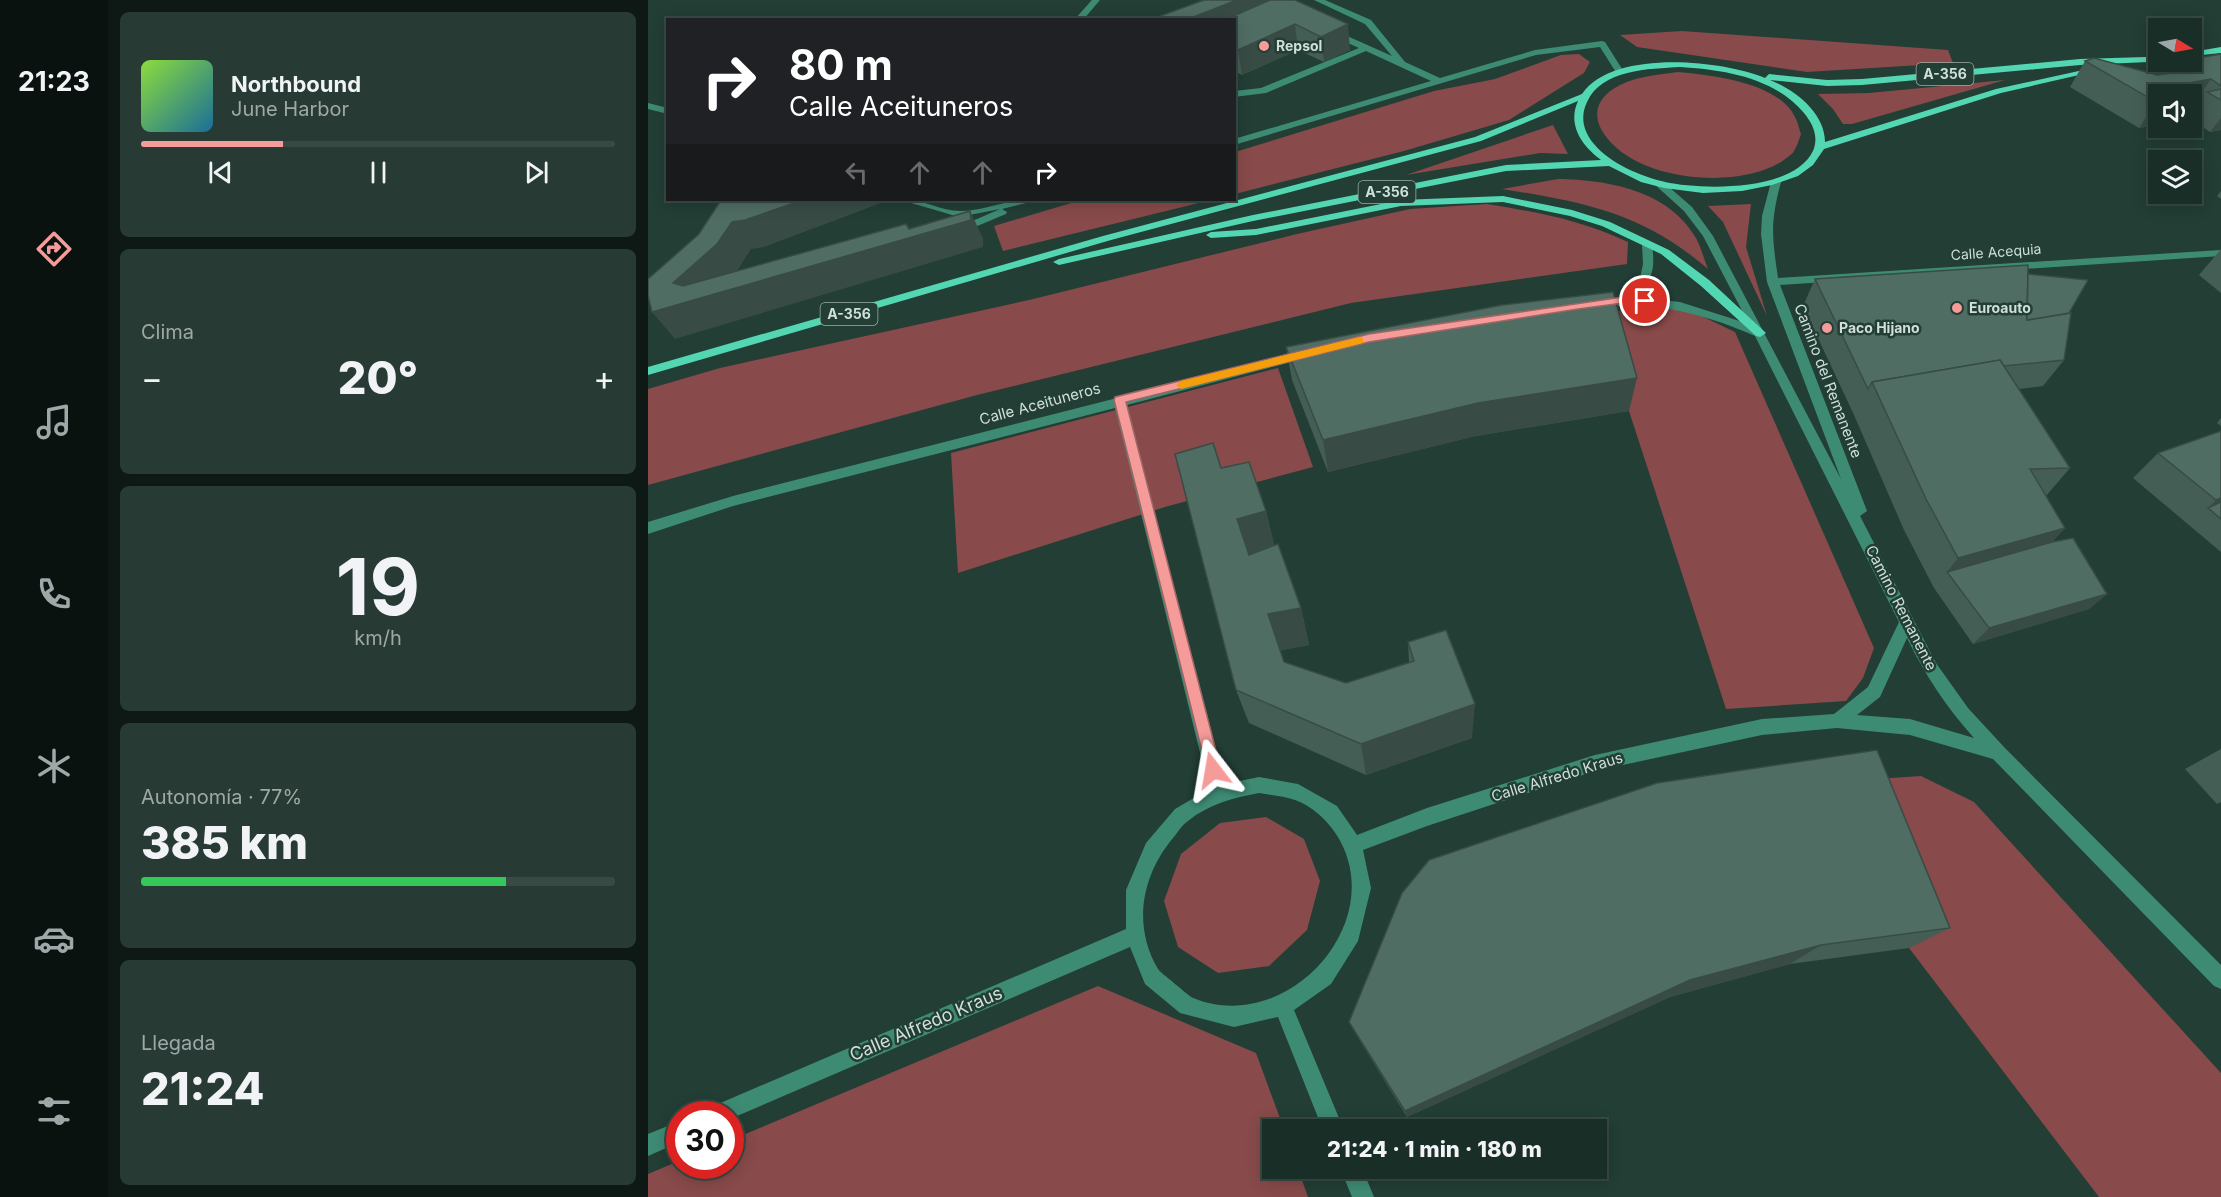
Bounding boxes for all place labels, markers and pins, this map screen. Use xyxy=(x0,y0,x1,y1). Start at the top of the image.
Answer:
place label: Repsol xyxy=(1276,37,1322,54)
marker: Repsol xyxy=(1257,39,1271,53)
pin xyxy=(1619,275,1670,326)
place label: Euroauto xyxy=(1969,299,2031,316)
marker: Euroauto xyxy=(1950,301,1964,315)
place label: Paco Hijano xyxy=(1839,319,1920,336)
marker: Paco Hijano xyxy=(1820,321,1834,335)

